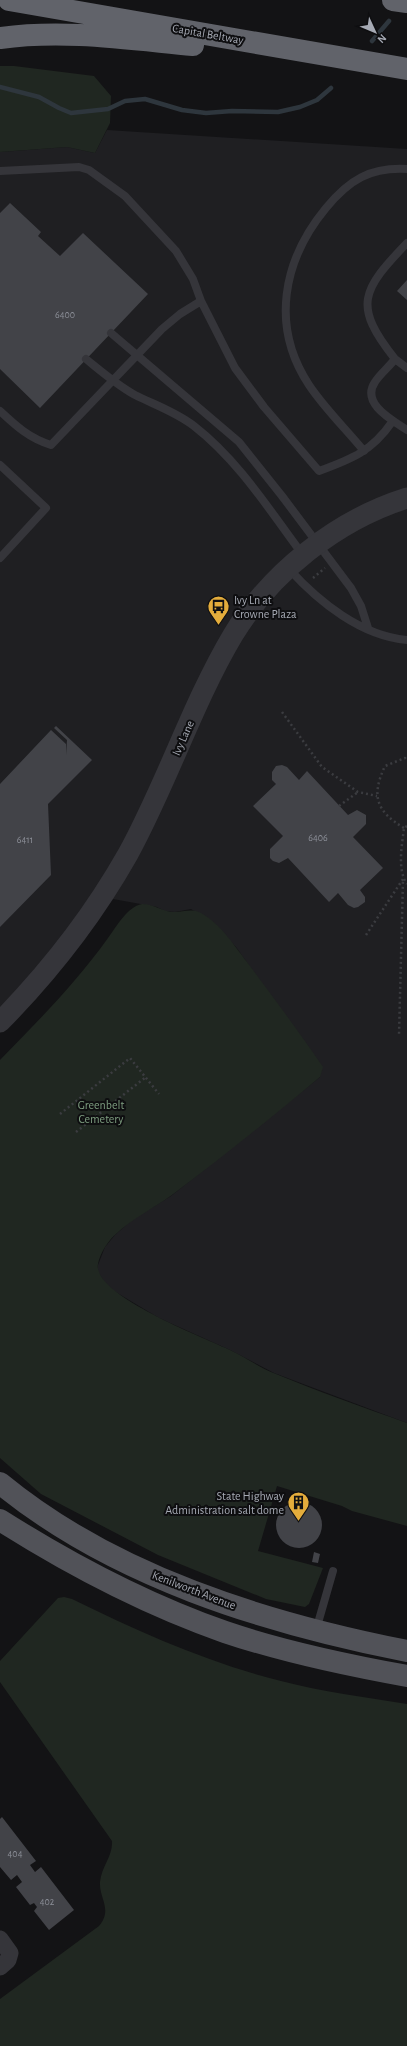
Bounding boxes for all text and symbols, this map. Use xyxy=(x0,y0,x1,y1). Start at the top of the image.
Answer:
north arrow xyxy=(355,12,395,52)
street label: Capital Beltway xyxy=(171,22,245,47)
text: N xyxy=(375,32,388,45)
house number: 6400 xyxy=(55,310,75,320)
bus stop icon: Ivy Ln at Crowne Plaza xyxy=(205,594,231,627)
place label: Ivy Ln at Crowne Plaza xyxy=(234,594,297,620)
street label: Ivy Lane xyxy=(170,719,197,758)
house number: 6406 xyxy=(308,833,328,843)
house number: 6411 xyxy=(17,835,33,845)
park label: Greenbelt Cemetery xyxy=(78,1099,124,1126)
place label: State Highway Administration salt dome xyxy=(165,1490,284,1516)
building icon: State Highway Administration salt dome xyxy=(286,1490,312,1523)
street label: Kenilworth Avenue xyxy=(151,1569,237,1611)
house number: 404 xyxy=(8,1849,23,1859)
house number: 402 xyxy=(40,1897,55,1907)

